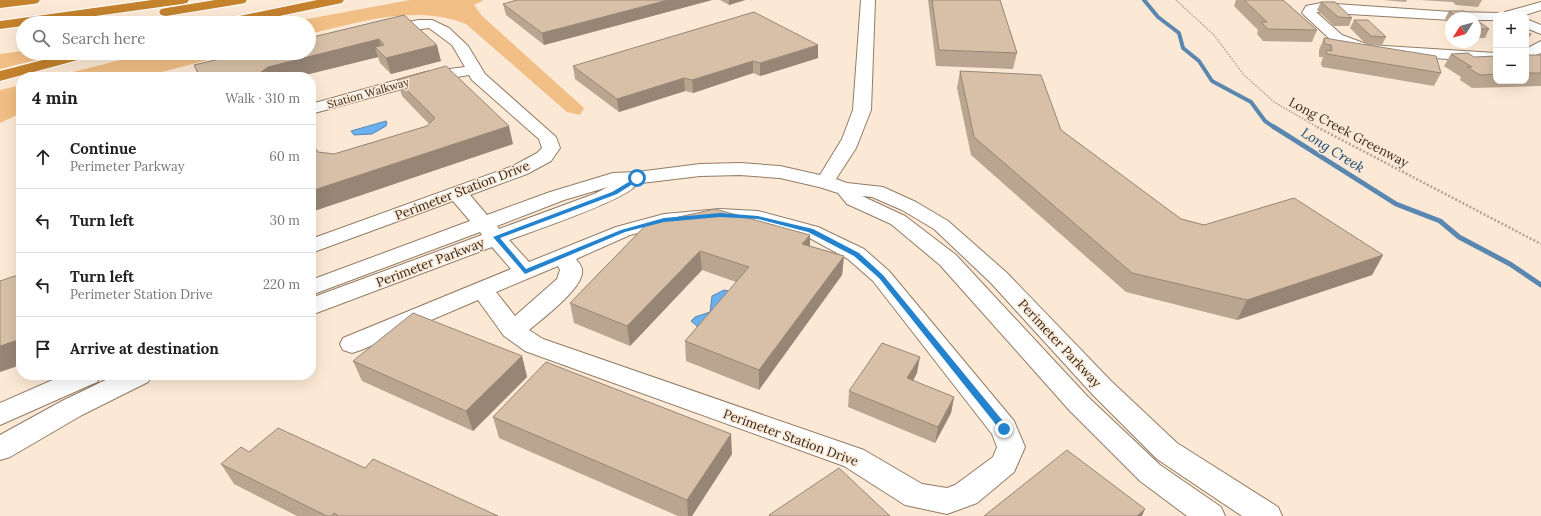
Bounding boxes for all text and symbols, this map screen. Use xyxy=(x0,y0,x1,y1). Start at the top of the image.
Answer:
north arrow xyxy=(1445,12,1481,48)
map controls xyxy=(1493,12,1529,84)
button: + xyxy=(1493,12,1529,48)
search box xyxy=(16,16,316,60)
icon: search xyxy=(30,27,52,49)
text: Search here xyxy=(62,29,145,48)
button: − xyxy=(1493,48,1529,84)
street label: Station Walkway xyxy=(325,75,411,111)
text: 4 min xyxy=(32,87,78,109)
text: Walk · 310 m xyxy=(225,90,300,107)
street label: Long Creek Greenway xyxy=(1286,94,1412,170)
water label: Long Creek xyxy=(1298,124,1368,176)
text: Continue xyxy=(70,139,136,158)
icon: ahead xyxy=(32,146,54,168)
text: 60 m xyxy=(269,148,300,165)
street label: Perimeter Station Drive xyxy=(392,157,532,224)
text: Perimeter Parkway xyxy=(70,158,185,175)
route start xyxy=(628,169,646,187)
icon: left xyxy=(32,210,54,232)
text: Turn left xyxy=(70,211,134,230)
text: 30 m xyxy=(270,212,300,229)
street label: Perimeter Parkway xyxy=(374,234,487,291)
text: Turn left xyxy=(70,267,134,286)
icon: left xyxy=(32,274,54,296)
text: 220 m xyxy=(263,276,300,293)
text: Perimeter Station Drive xyxy=(70,286,213,303)
street label: Perimeter Parkway xyxy=(1014,296,1105,391)
icon: arrive xyxy=(32,338,54,360)
text: Arrive at destination xyxy=(70,339,219,358)
street label: Perimeter Station Drive xyxy=(721,405,861,470)
route end xyxy=(995,420,1013,438)

